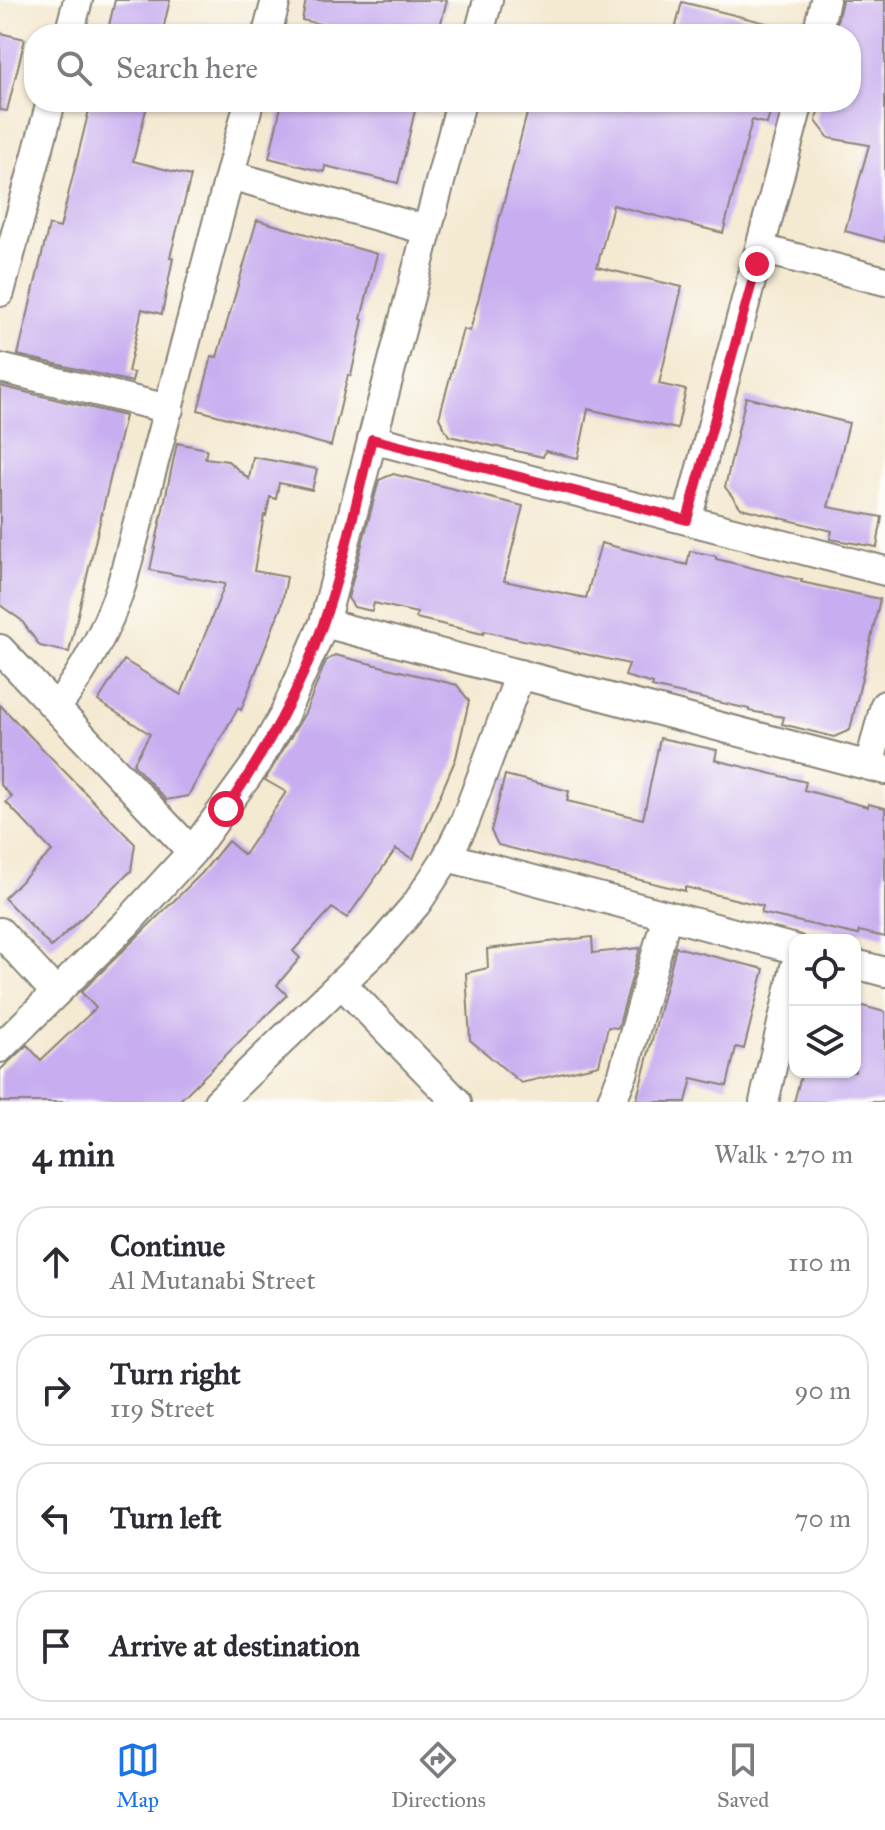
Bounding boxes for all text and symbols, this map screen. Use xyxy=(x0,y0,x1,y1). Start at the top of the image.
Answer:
search box xyxy=(24,24,861,112)
icon: search xyxy=(52,46,96,90)
text: Search here xyxy=(116,50,258,86)
route end xyxy=(739,246,775,282)
route start xyxy=(208,791,244,827)
map controls xyxy=(789,934,861,1078)
button: locate xyxy=(789,934,861,1006)
button: layers xyxy=(789,1006,861,1078)
text: 4 min xyxy=(32,1134,115,1175)
text: Walk · 270 m xyxy=(714,1138,853,1170)
text: Continue xyxy=(110,1228,225,1264)
icon: ahead xyxy=(34,1240,78,1284)
text: 110 m xyxy=(788,1246,851,1278)
text: Al Mutanabi Street xyxy=(110,1264,316,1296)
text: Turn right xyxy=(110,1356,241,1392)
icon: right xyxy=(34,1368,78,1412)
text: 90 m xyxy=(794,1374,851,1406)
text: 119 Street xyxy=(110,1392,215,1424)
icon: left xyxy=(34,1496,78,1540)
text: Turn left xyxy=(110,1500,221,1536)
text: 70 m xyxy=(795,1502,851,1534)
icon: arrive xyxy=(34,1624,78,1668)
text: Arrive at destination xyxy=(110,1628,360,1664)
tab: Map xyxy=(116,1738,160,1813)
tab: Directions xyxy=(391,1738,486,1813)
tab: Saved xyxy=(717,1738,769,1813)

